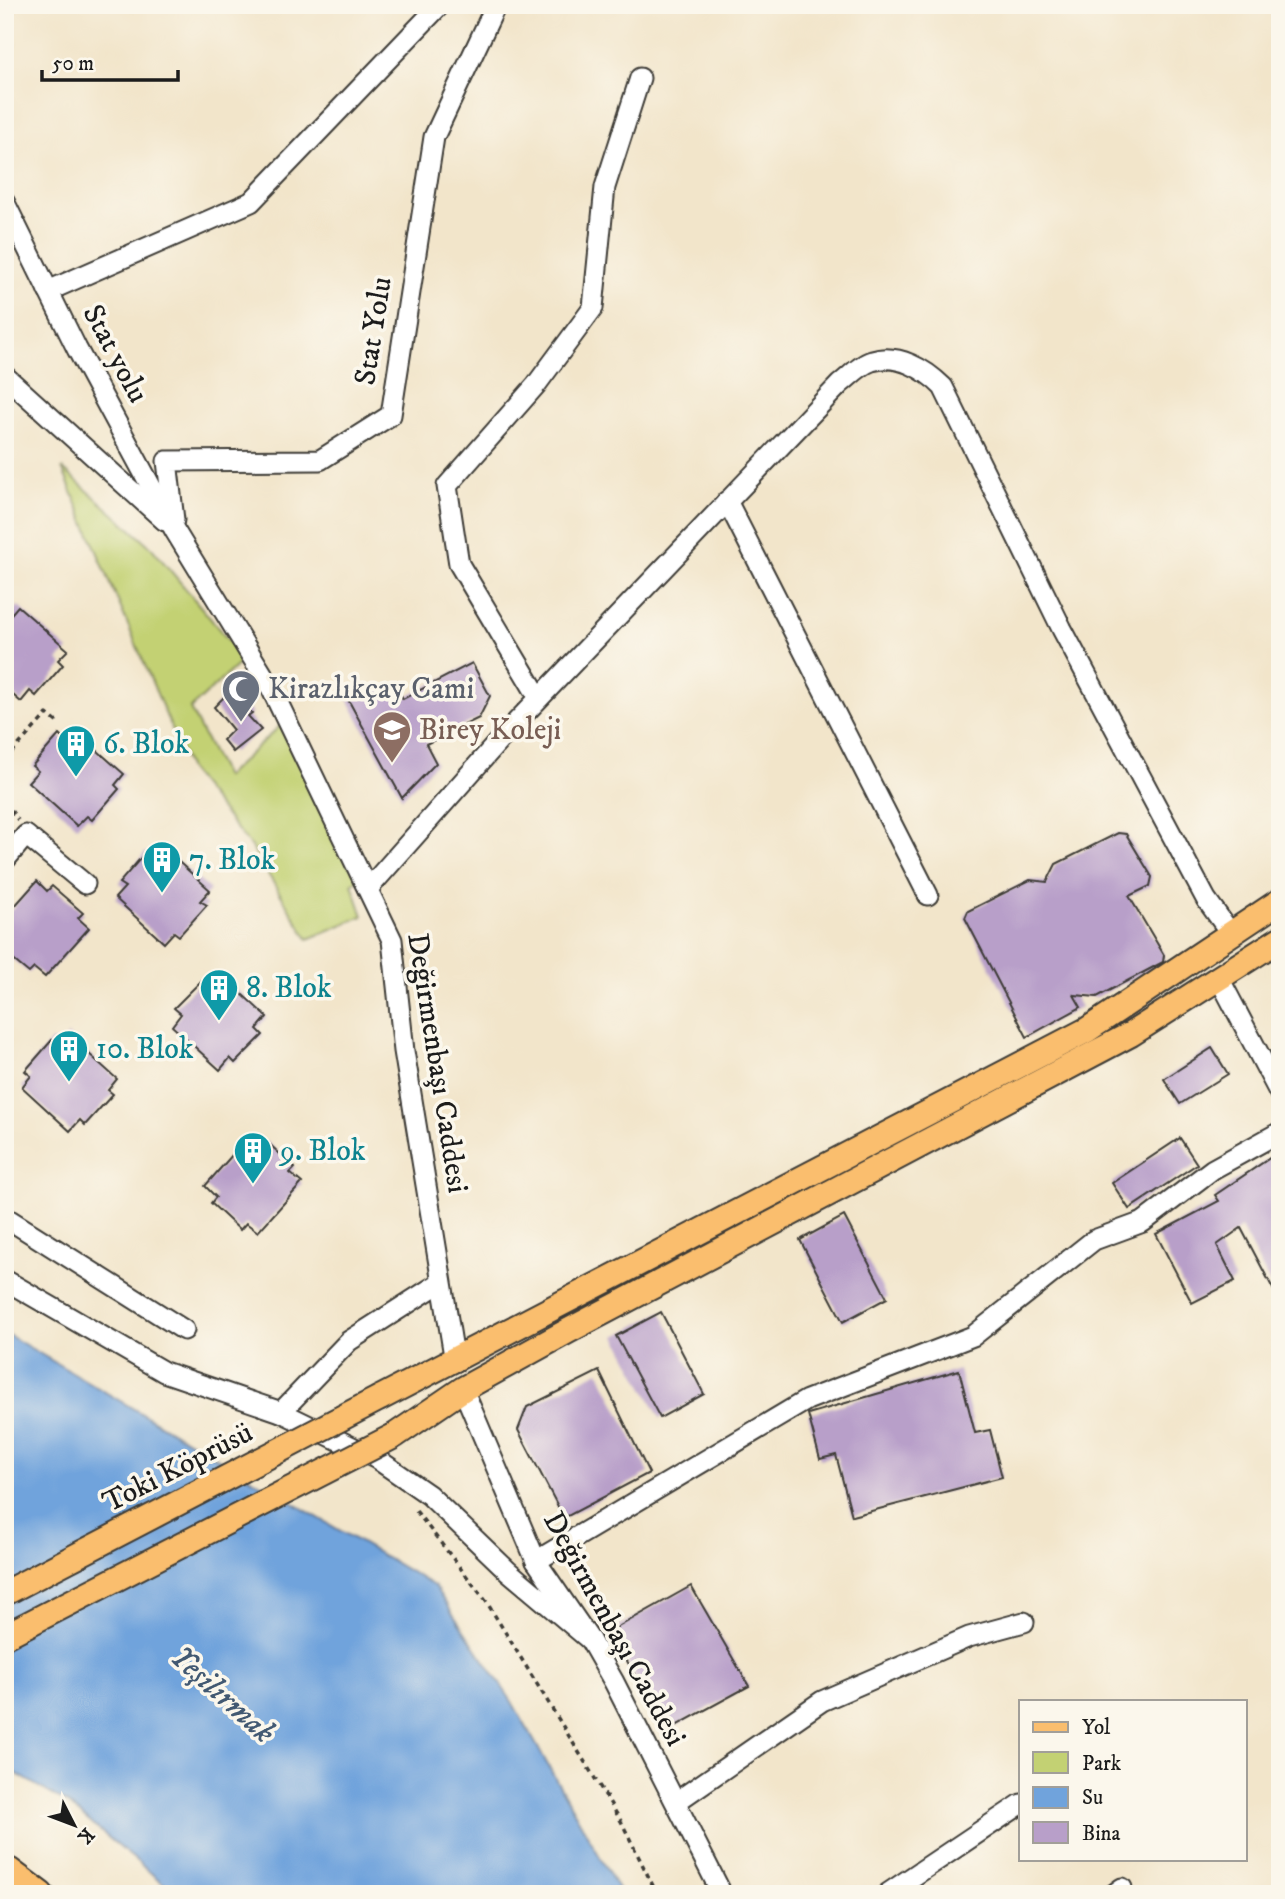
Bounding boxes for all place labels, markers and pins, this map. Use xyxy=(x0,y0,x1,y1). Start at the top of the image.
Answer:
mosque icon: Kirazlıkçay Cami xyxy=(220,668,262,723)
place label: Kirazlıkçay Cami xyxy=(268,671,474,708)
school or university icon: Birey Koleji xyxy=(371,709,413,764)
place label: Birey Koleji xyxy=(419,712,561,749)
building icon: 6. Blok xyxy=(55,723,97,778)
place label: 6. Blok xyxy=(103,726,189,763)
building icon: 7. Blok xyxy=(141,839,183,894)
place label: 7. Blok xyxy=(189,842,275,879)
building icon: 8. Blok xyxy=(198,967,240,1022)
place label: 8. Blok xyxy=(246,970,332,1007)
building icon: 10. Blok xyxy=(48,1028,90,1083)
place label: 10. Blok xyxy=(96,1031,194,1068)
building icon: 9. Blok xyxy=(232,1130,274,1185)
place label: 9. Blok xyxy=(278,1133,366,1170)

